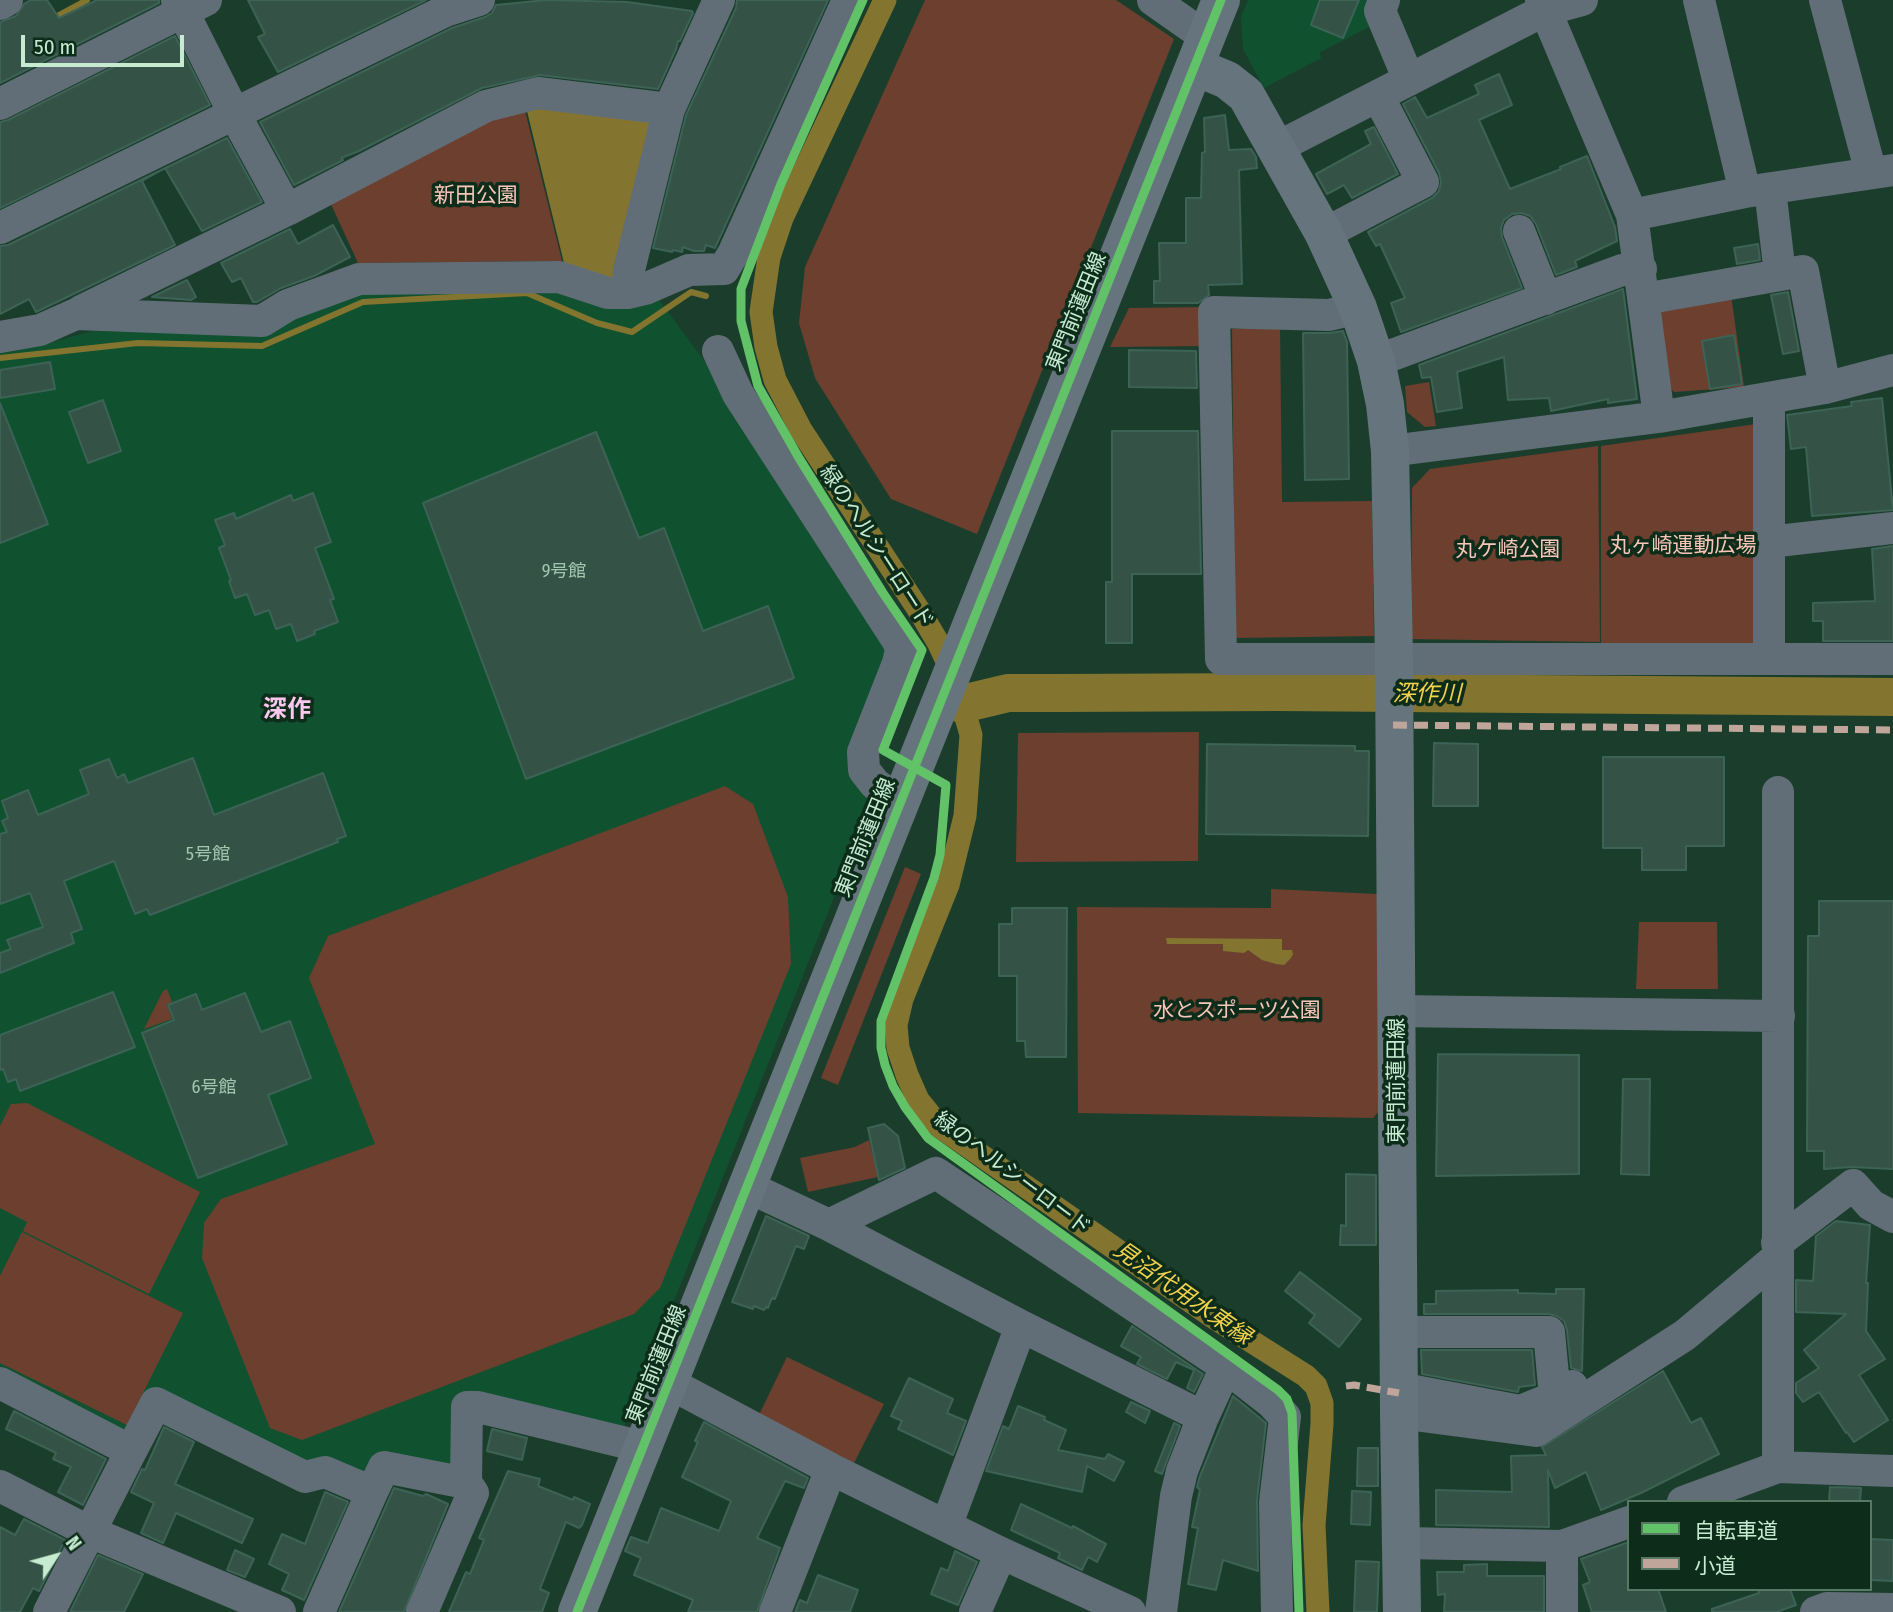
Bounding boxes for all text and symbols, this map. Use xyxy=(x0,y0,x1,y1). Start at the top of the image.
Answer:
scale bar xyxy=(24,21,187,65)
text: 50 m xyxy=(34,34,76,60)
park label: 新田公園 xyxy=(434,183,518,209)
street label: 東門前蓮田線 xyxy=(1042,249,1112,375)
street label: 緑のヘルシーロード xyxy=(814,461,938,633)
park label: 丸ヶ崎運動広場 xyxy=(1610,533,1756,559)
park label: 丸ケ崎公園 xyxy=(1456,537,1560,563)
house number: 9号館 xyxy=(542,561,586,583)
water label: 深作川 xyxy=(1393,681,1461,709)
district label: 深作 xyxy=(263,696,311,724)
street label: 東門前蓮田線 xyxy=(831,775,901,901)
house number: 5号館 xyxy=(186,844,230,866)
park label: 水とスポーツ公園 xyxy=(1153,998,1321,1024)
street label: 東門前蓮田線 xyxy=(1384,1018,1410,1144)
house number: 6号館 xyxy=(192,1077,236,1099)
street label: 緑のヘルシーロード xyxy=(929,1107,1095,1241)
water label: 見沼代用水東縁 xyxy=(1108,1237,1256,1351)
street label: 東門前蓮田線 xyxy=(622,1302,692,1428)
legend xyxy=(1627,1500,1872,1591)
text: 自転車道 xyxy=(1694,1518,1778,1544)
north arrow xyxy=(21,1521,91,1591)
text: N xyxy=(61,1532,86,1555)
text: 小道 xyxy=(1694,1553,1736,1579)

